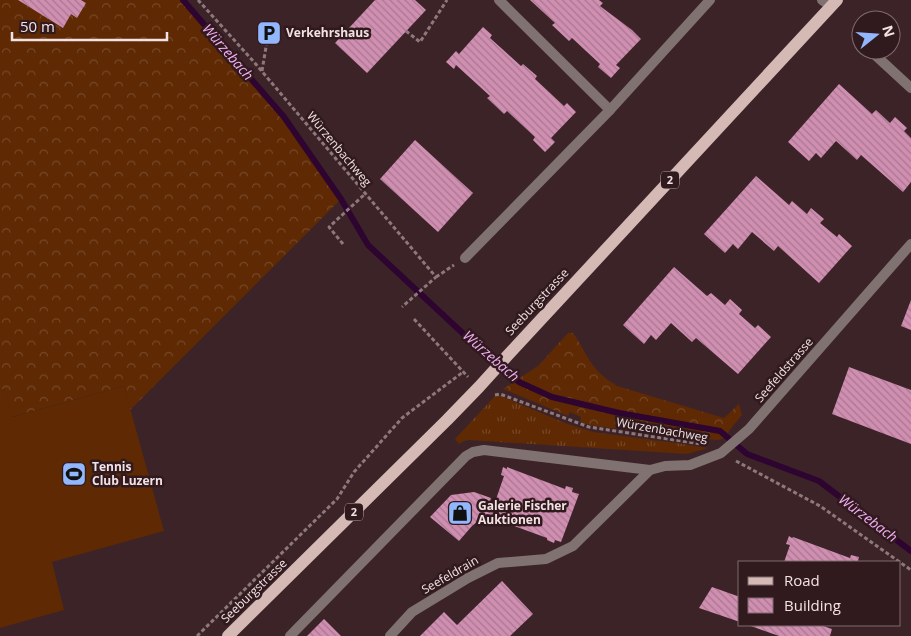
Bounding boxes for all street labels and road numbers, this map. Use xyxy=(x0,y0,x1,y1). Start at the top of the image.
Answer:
street label: Würzenbachweg xyxy=(303,108,376,190)
road number: 2 xyxy=(661,172,679,188)
street label: Seeburgstrasse xyxy=(501,264,572,339)
street label: Seefeldstrasse xyxy=(751,333,817,406)
street label: Würzenbachweg xyxy=(615,413,710,446)
road number: 2 xyxy=(345,504,363,520)
street label: Seefeldrain xyxy=(418,551,481,598)
street label: Seeburgstrasse xyxy=(217,555,291,627)

